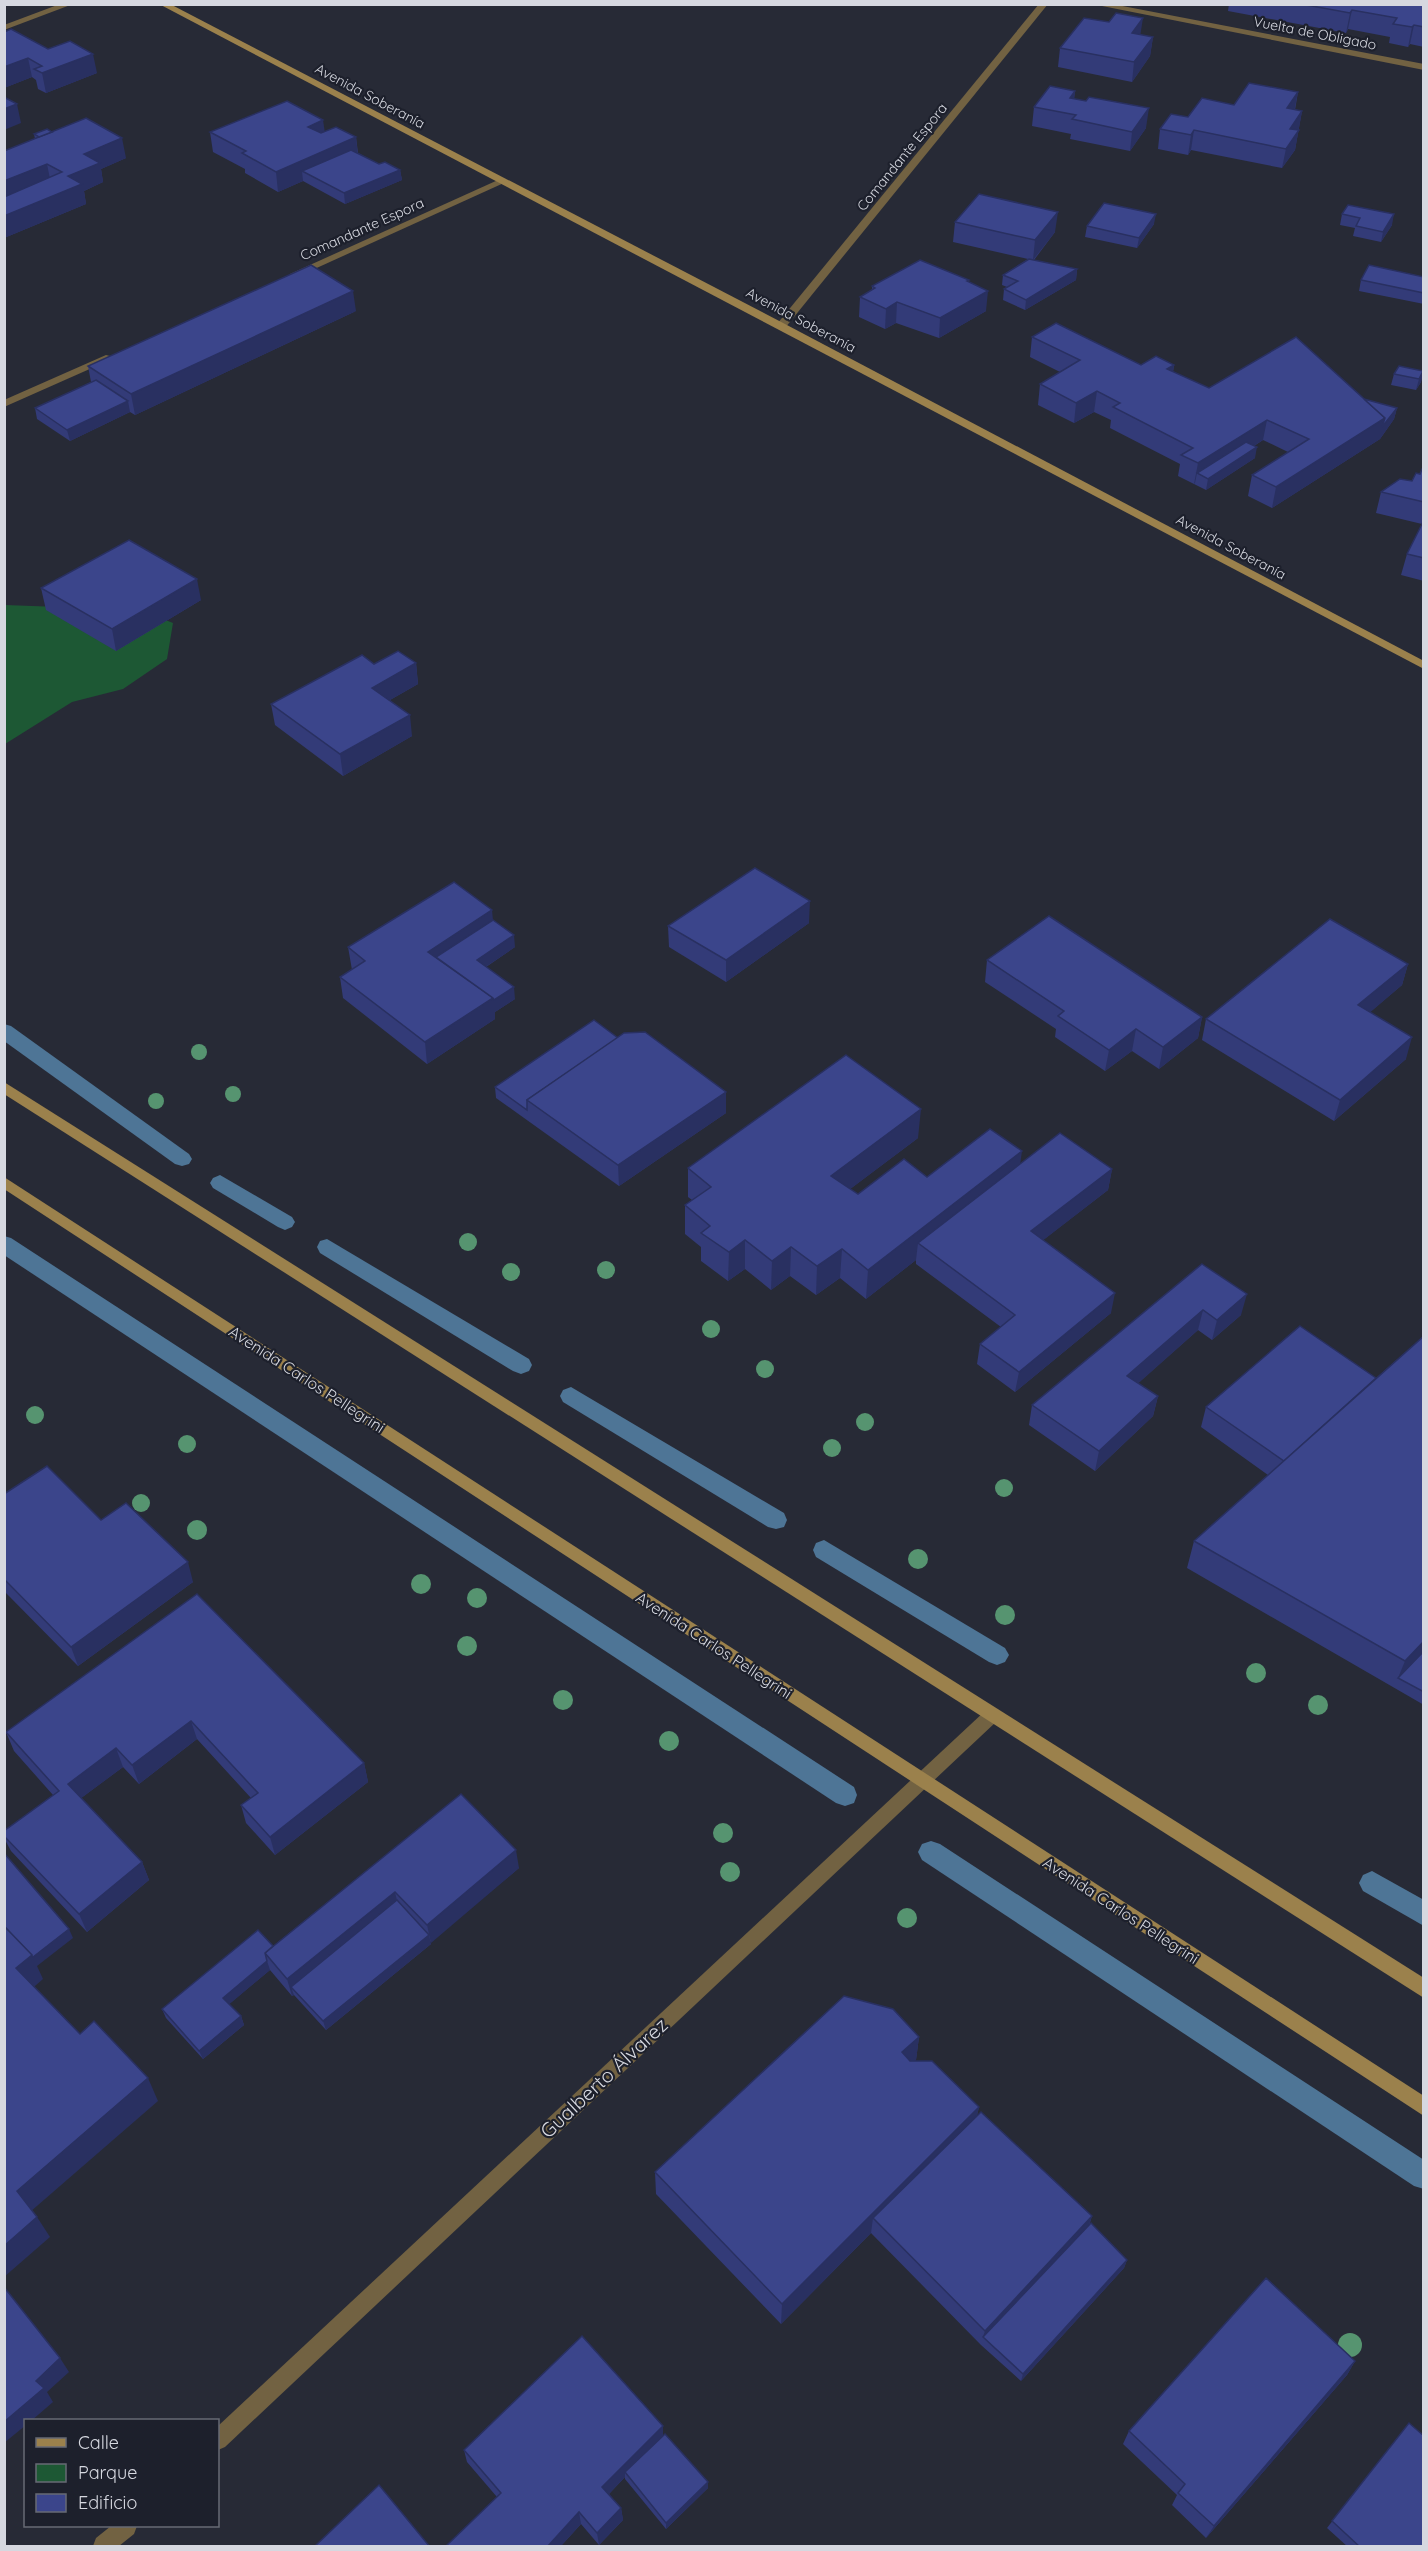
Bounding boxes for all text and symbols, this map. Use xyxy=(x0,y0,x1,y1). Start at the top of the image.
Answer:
street label: Vuelta de Obligado xyxy=(1252,12,1378,54)
street label: Avenida Soberanía xyxy=(312,59,428,133)
street label: Comandante Espora xyxy=(853,99,951,215)
street label: Comandante Espora xyxy=(297,194,427,264)
street label: Avenida Soberanía xyxy=(743,283,859,357)
street label: Avenida Soberanía xyxy=(1173,510,1289,584)
street label: Avenida Carlos Pellegrini xyxy=(225,1321,389,1437)
street label: Avenida Carlos Pellegrini xyxy=(632,1587,796,1703)
street label: Avenida Carlos Pellegrini xyxy=(1039,1852,1203,1968)
street label: Gualberto Álvarez xyxy=(535,2012,673,2143)
legend xyxy=(24,2419,219,2527)
text: Calle xyxy=(78,2431,119,2454)
text: Parque xyxy=(78,2461,137,2484)
text: Edificio xyxy=(78,2491,137,2514)

